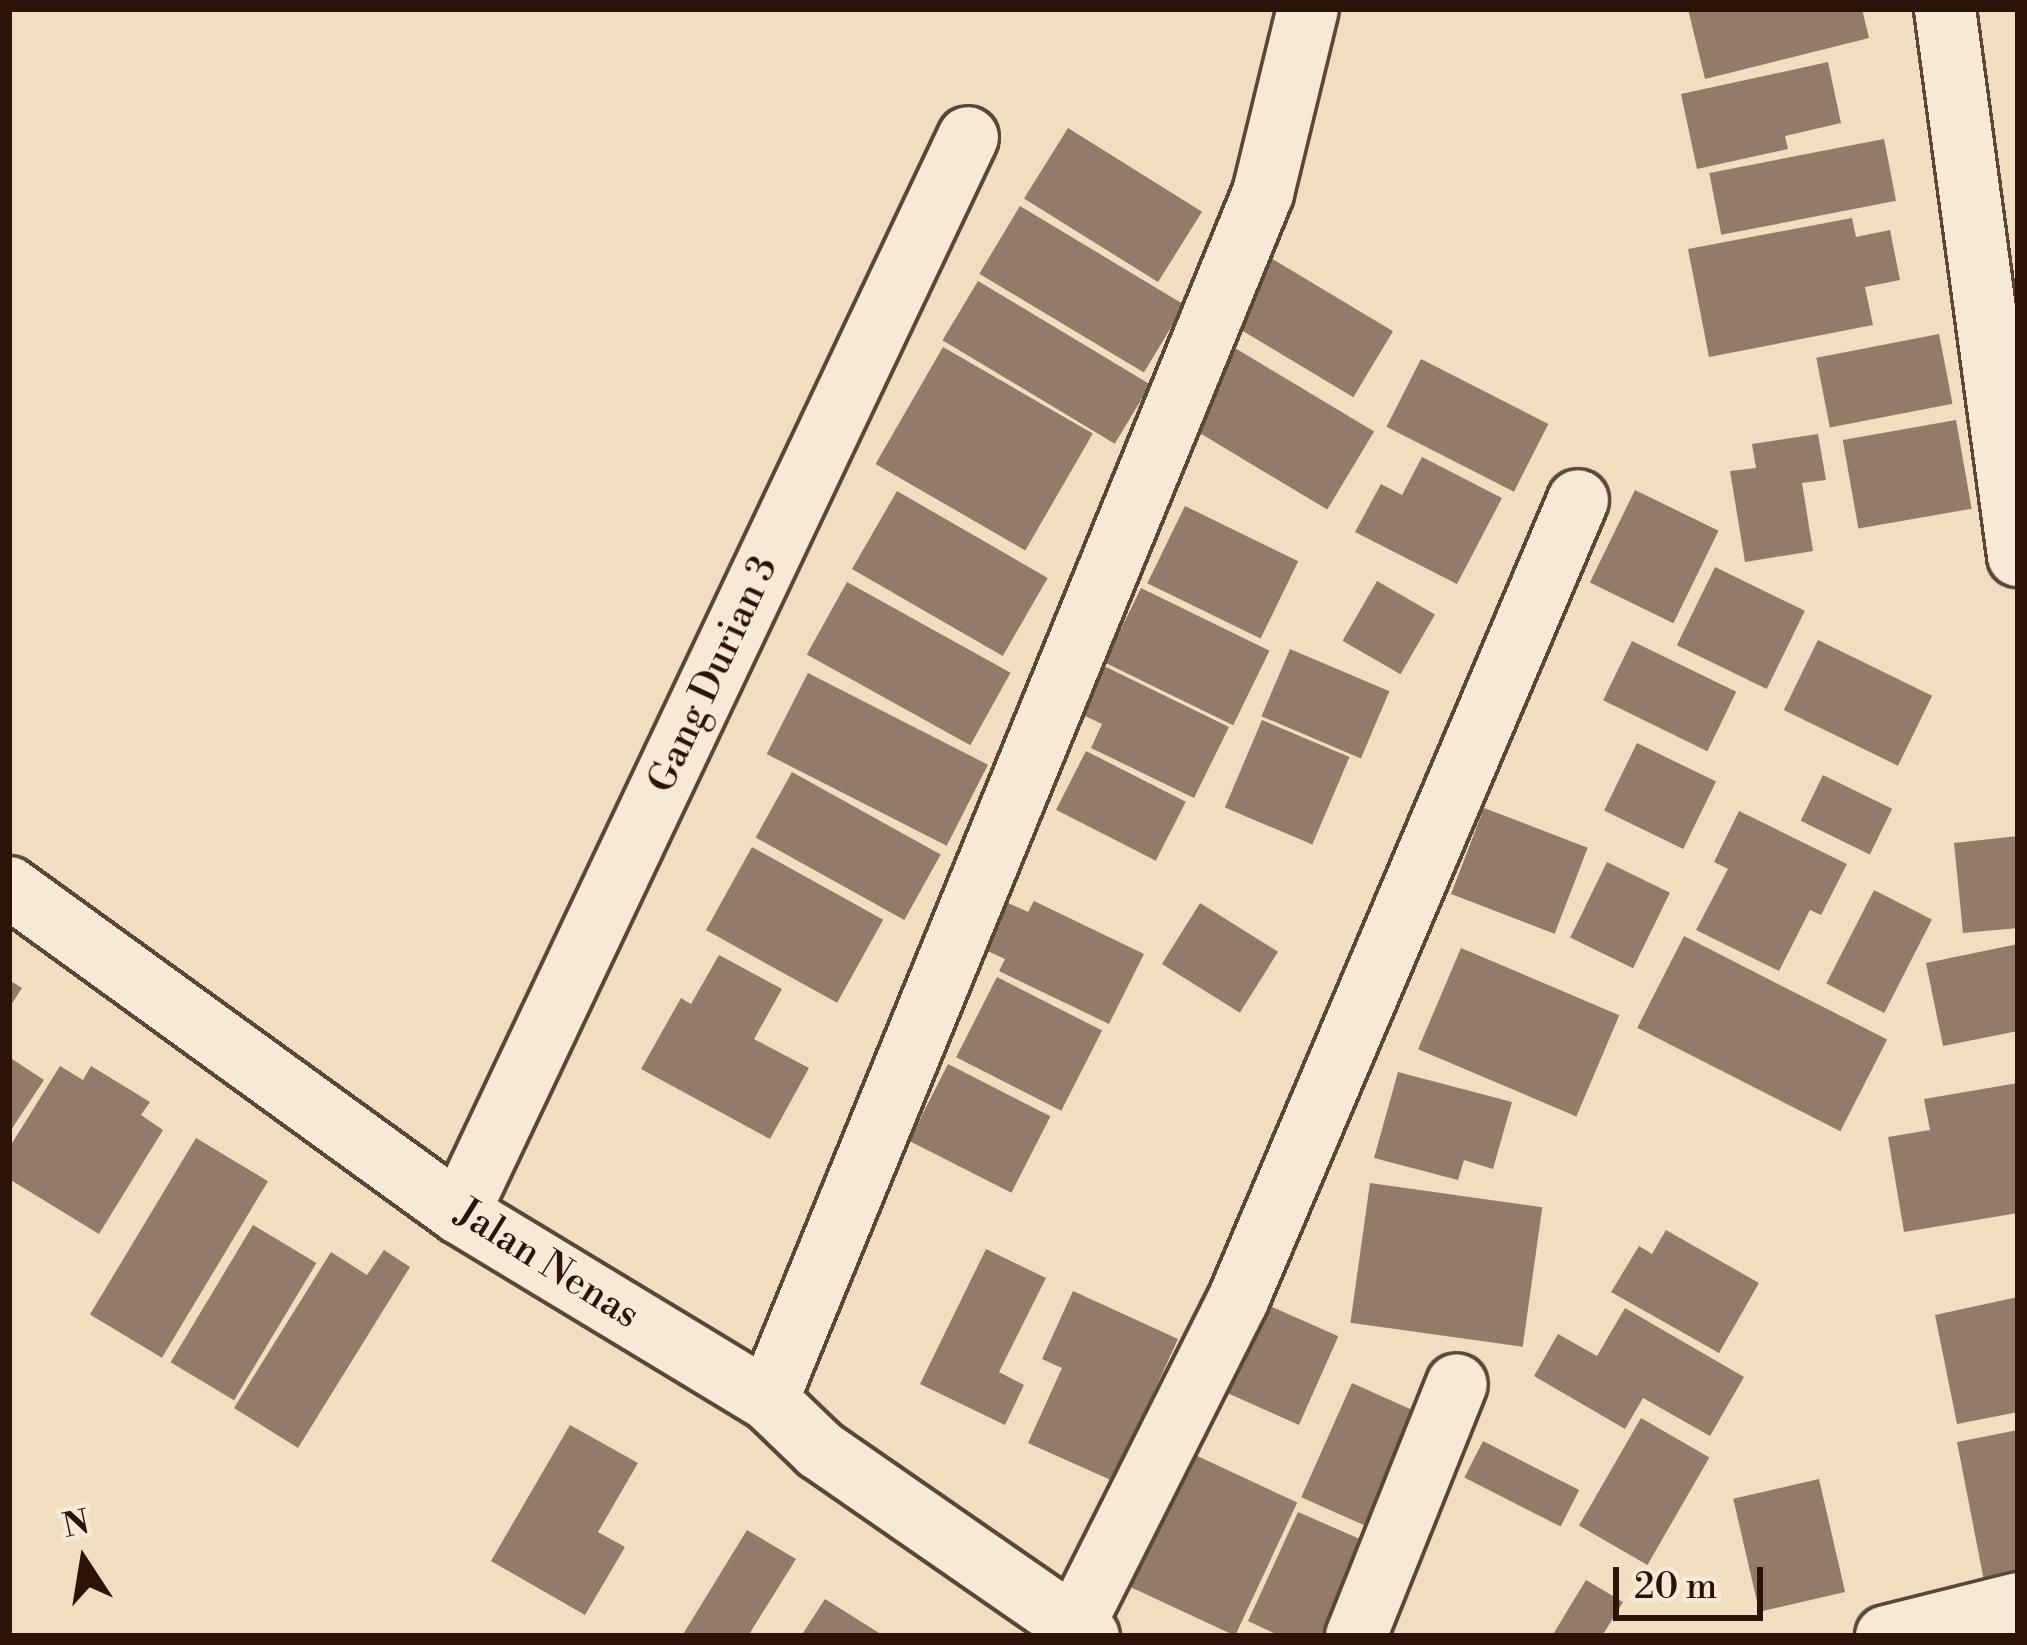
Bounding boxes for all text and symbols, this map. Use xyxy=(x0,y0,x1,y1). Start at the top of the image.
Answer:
street label: Gang Durian 3 xyxy=(639,549,789,801)
street label: Jalan Nenas xyxy=(447,1190,647,1340)
north arrow xyxy=(24,1501,144,1621)
text: N xyxy=(59,1503,93,1548)
scale bar xyxy=(1619,1543,1769,1617)
text: 20 m xyxy=(1634,1565,1717,1610)

